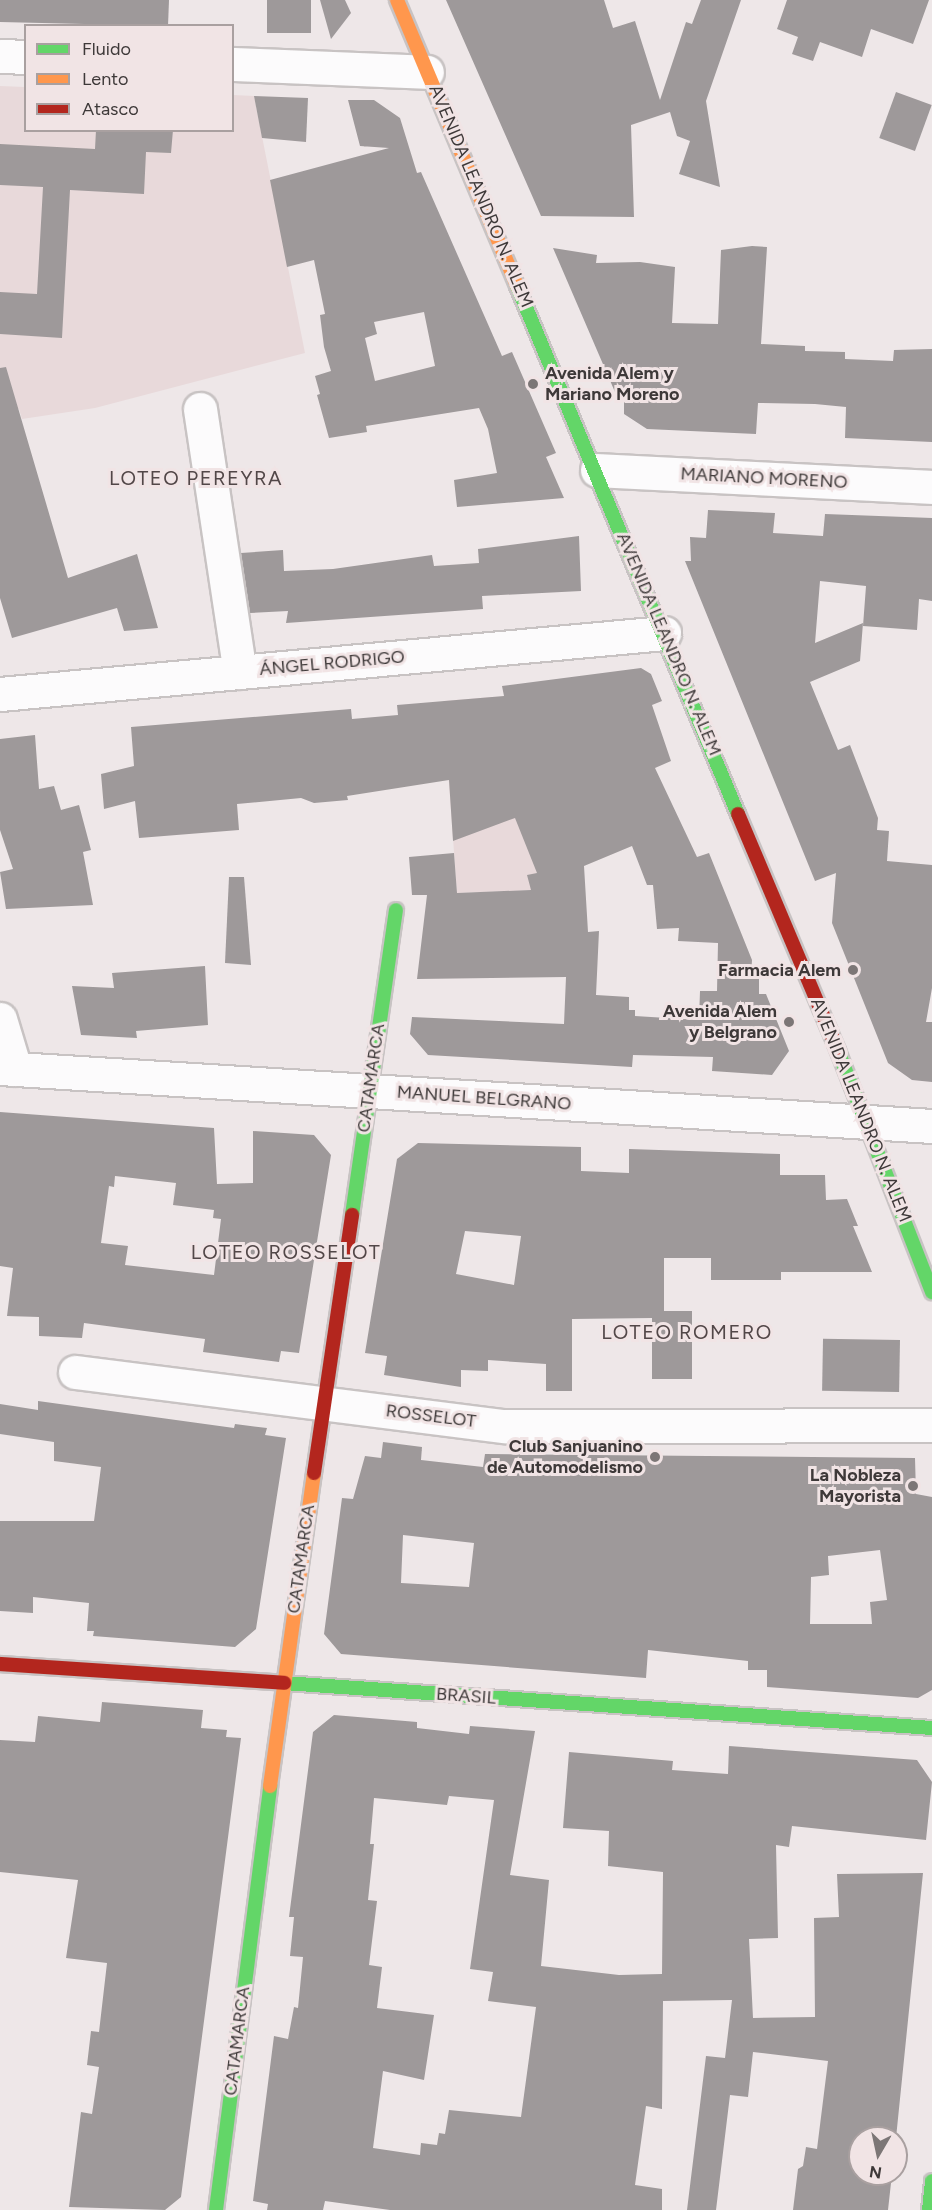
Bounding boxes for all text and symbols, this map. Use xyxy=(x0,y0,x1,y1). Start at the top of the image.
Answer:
legend xyxy=(24,24,234,132)
text: Fluido xyxy=(82,38,131,60)
text: Lento xyxy=(82,68,128,90)
street label: AVENIDA LEANDRO N. ALEM xyxy=(424,81,538,311)
text: Atasco xyxy=(82,98,139,120)
place label: Avenida Alem y Mariano Moreno xyxy=(545,363,679,406)
marker: Avenida Alem y Mariano Moreno xyxy=(526,377,540,391)
street label: MARIANO MORENO xyxy=(680,463,848,493)
district label: LOTEO PEREYRA xyxy=(109,466,283,490)
street label: AVENIDA LEANDRO N. ALEM xyxy=(612,529,726,759)
street label: ÁNGEL RODRIGO xyxy=(258,646,406,680)
place label: Farmacia Alem xyxy=(718,959,841,981)
marker: Farmacia Alem xyxy=(846,963,860,977)
street label: AVENIDA LEANDRO N. ALEM xyxy=(806,995,916,1225)
place label: Avenida Alem y Belgrano xyxy=(663,1001,777,1044)
marker: Avenida Alem y Belgrano xyxy=(782,1015,796,1029)
street label: CATAMARCA xyxy=(353,1022,389,1134)
street label: MANUEL BELGRANO xyxy=(396,1081,572,1115)
district label: LOTEO ROSSELOT xyxy=(191,1240,381,1264)
district label: LOTEO ROMERO xyxy=(601,1320,773,1344)
street label: ROSSELOT xyxy=(385,1400,477,1432)
place label: Club Sanjuanino de Automodelismo xyxy=(487,1436,643,1478)
marker: Club Sanjuanino de Automodelismo xyxy=(648,1450,662,1464)
place label: La Nobleza Mayorista xyxy=(810,1465,901,1508)
marker: La Nobleza Mayorista xyxy=(906,1479,920,1493)
street label: CATAMARCA xyxy=(283,1503,319,1615)
street label: BRASIL xyxy=(435,1683,497,1709)
street label: CATAMARCA xyxy=(220,1985,254,2097)
north arrow xyxy=(848,2126,908,2186)
text: N xyxy=(868,2162,883,2183)

